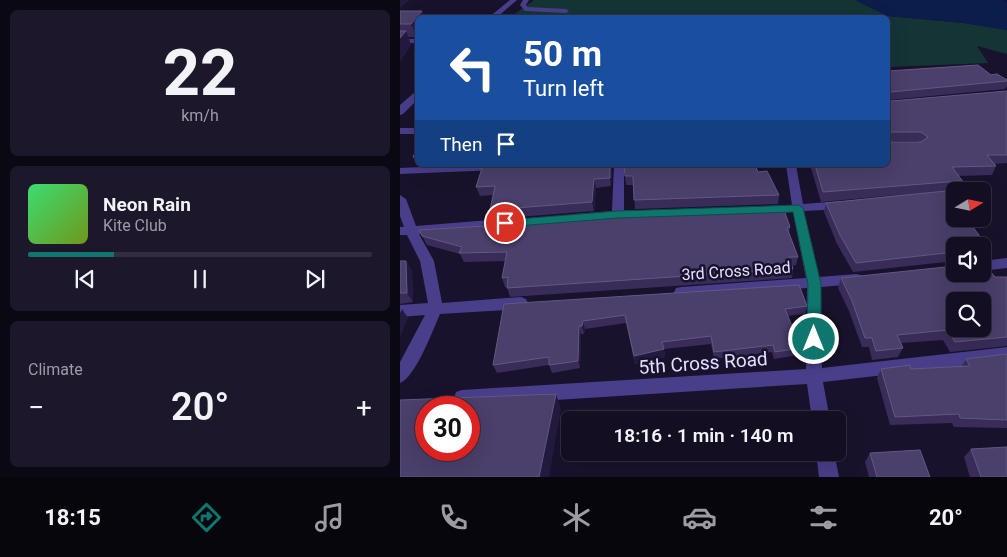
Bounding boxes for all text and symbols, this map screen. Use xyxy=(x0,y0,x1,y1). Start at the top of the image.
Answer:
text: 50 m xyxy=(523,34,602,75)
text: 22 xyxy=(163,35,237,111)
icon: left xyxy=(440,35,505,100)
text: Turn left xyxy=(523,76,604,101)
text: km/h xyxy=(181,106,219,125)
icon: arrive xyxy=(492,130,520,158)
text: Then xyxy=(440,133,482,156)
north arrow xyxy=(946,182,991,228)
map controls xyxy=(946,182,991,337)
text: Neon Rain xyxy=(103,193,191,216)
pin xyxy=(484,202,526,244)
icon: arrive xyxy=(491,209,519,237)
text: Kite Club xyxy=(103,216,167,235)
button: sound xyxy=(946,237,991,282)
street label: 3rd Cross Road xyxy=(681,258,791,284)
icon: previous xyxy=(71,265,99,293)
icon: pause xyxy=(186,265,214,293)
icon: next xyxy=(301,265,329,293)
button: search xyxy=(946,292,991,337)
position arrow xyxy=(787,312,839,364)
street label: 5th Cross Road xyxy=(638,347,768,379)
text: Climate xyxy=(28,360,83,379)
text: 20° xyxy=(171,385,229,429)
text: − xyxy=(28,391,44,424)
text: + xyxy=(356,391,372,424)
speed limit sign: 30 xyxy=(415,396,480,461)
text: 18:16 · 1 min · 140 m xyxy=(613,424,794,447)
icon: directions xyxy=(189,500,224,535)
icon: music xyxy=(312,500,347,535)
icon: phone xyxy=(436,500,471,535)
icon: climate xyxy=(559,500,594,535)
icon: car xyxy=(682,500,717,535)
icon: filters xyxy=(806,500,841,535)
text: 18:15 xyxy=(44,505,101,530)
text: 20° xyxy=(929,505,963,530)

